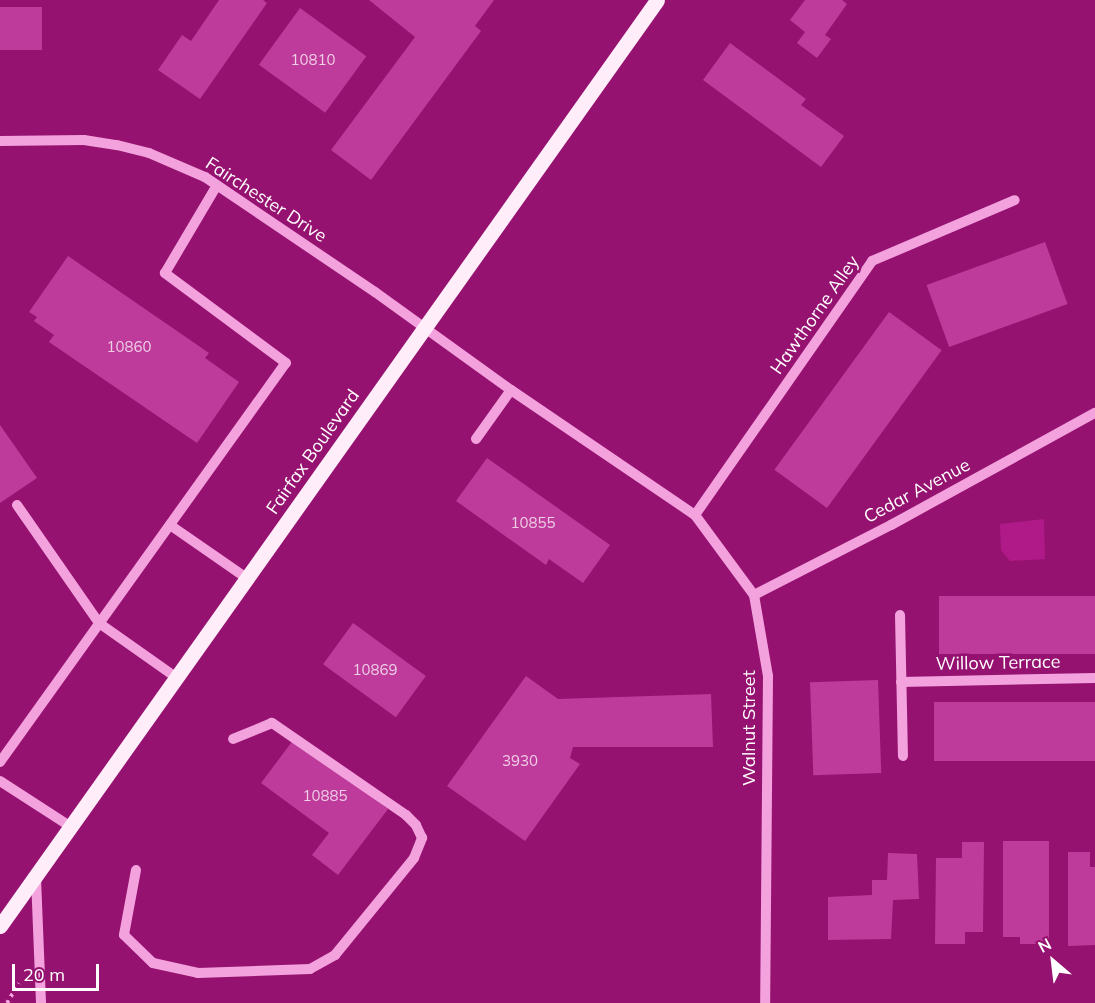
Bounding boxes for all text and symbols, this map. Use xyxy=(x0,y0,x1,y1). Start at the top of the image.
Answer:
house number: 10810 xyxy=(291,51,335,69)
street label: Fairchester Drive xyxy=(201,153,331,247)
street label: Hawthorne Alley xyxy=(766,251,864,379)
house number: 10860 xyxy=(107,338,151,356)
street label: Fairfax Boulevard xyxy=(262,386,364,518)
street label: Cedar Avenue xyxy=(860,454,974,528)
house number: 10855 xyxy=(511,514,555,532)
street label: Willow Terrace xyxy=(935,651,1061,675)
house number: 10869 xyxy=(353,661,397,679)
street label: Walnut Street xyxy=(738,670,760,786)
house number: 3930 xyxy=(502,752,538,770)
house number: 10885 xyxy=(303,787,347,805)
north arrow xyxy=(1023,931,1083,991)
text: N xyxy=(1035,933,1055,957)
scale bar xyxy=(15,952,102,990)
text: 20 m xyxy=(23,963,65,986)

